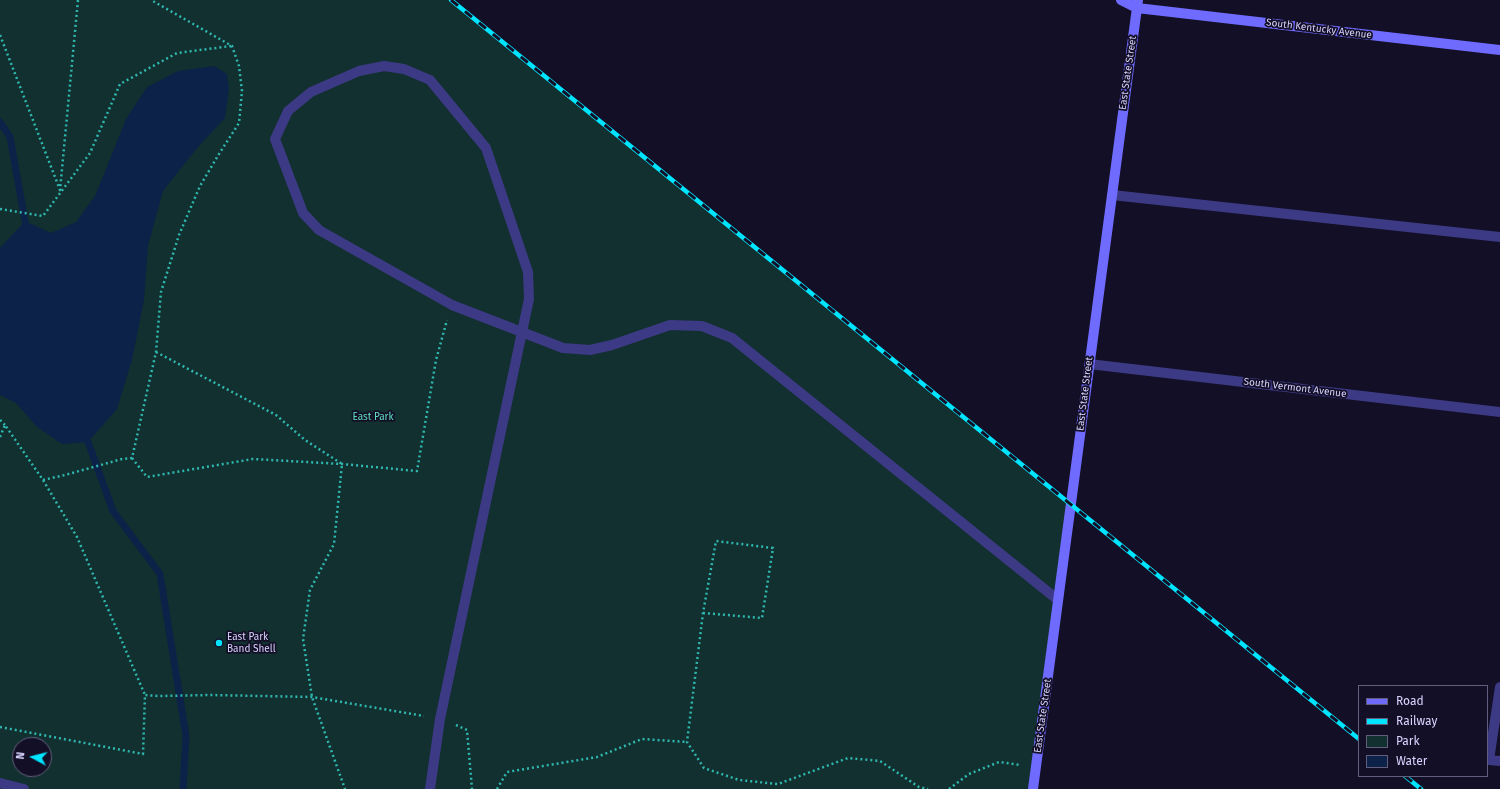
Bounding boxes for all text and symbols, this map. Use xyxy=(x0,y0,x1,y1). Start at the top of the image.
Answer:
street label: South Kentucky Avenue xyxy=(1265,17,1373,41)
street label: East State Street xyxy=(1117,35,1139,111)
street label: East State Street xyxy=(1074,356,1096,432)
street label: South Vermont Avenue xyxy=(1243,376,1347,400)
park label: East Park xyxy=(352,411,394,423)
place label: East Park Band Shell xyxy=(227,631,276,654)
marker: East Park Band Shell xyxy=(214,638,224,648)
street label: East State Street xyxy=(1032,678,1054,754)
legend xyxy=(1358,685,1488,777)
text: Road xyxy=(1396,694,1424,708)
text: Railway xyxy=(1396,714,1437,728)
text: Park xyxy=(1396,734,1420,748)
north arrow xyxy=(12,737,52,777)
text: N xyxy=(14,751,27,760)
text: Water xyxy=(1396,754,1427,768)

